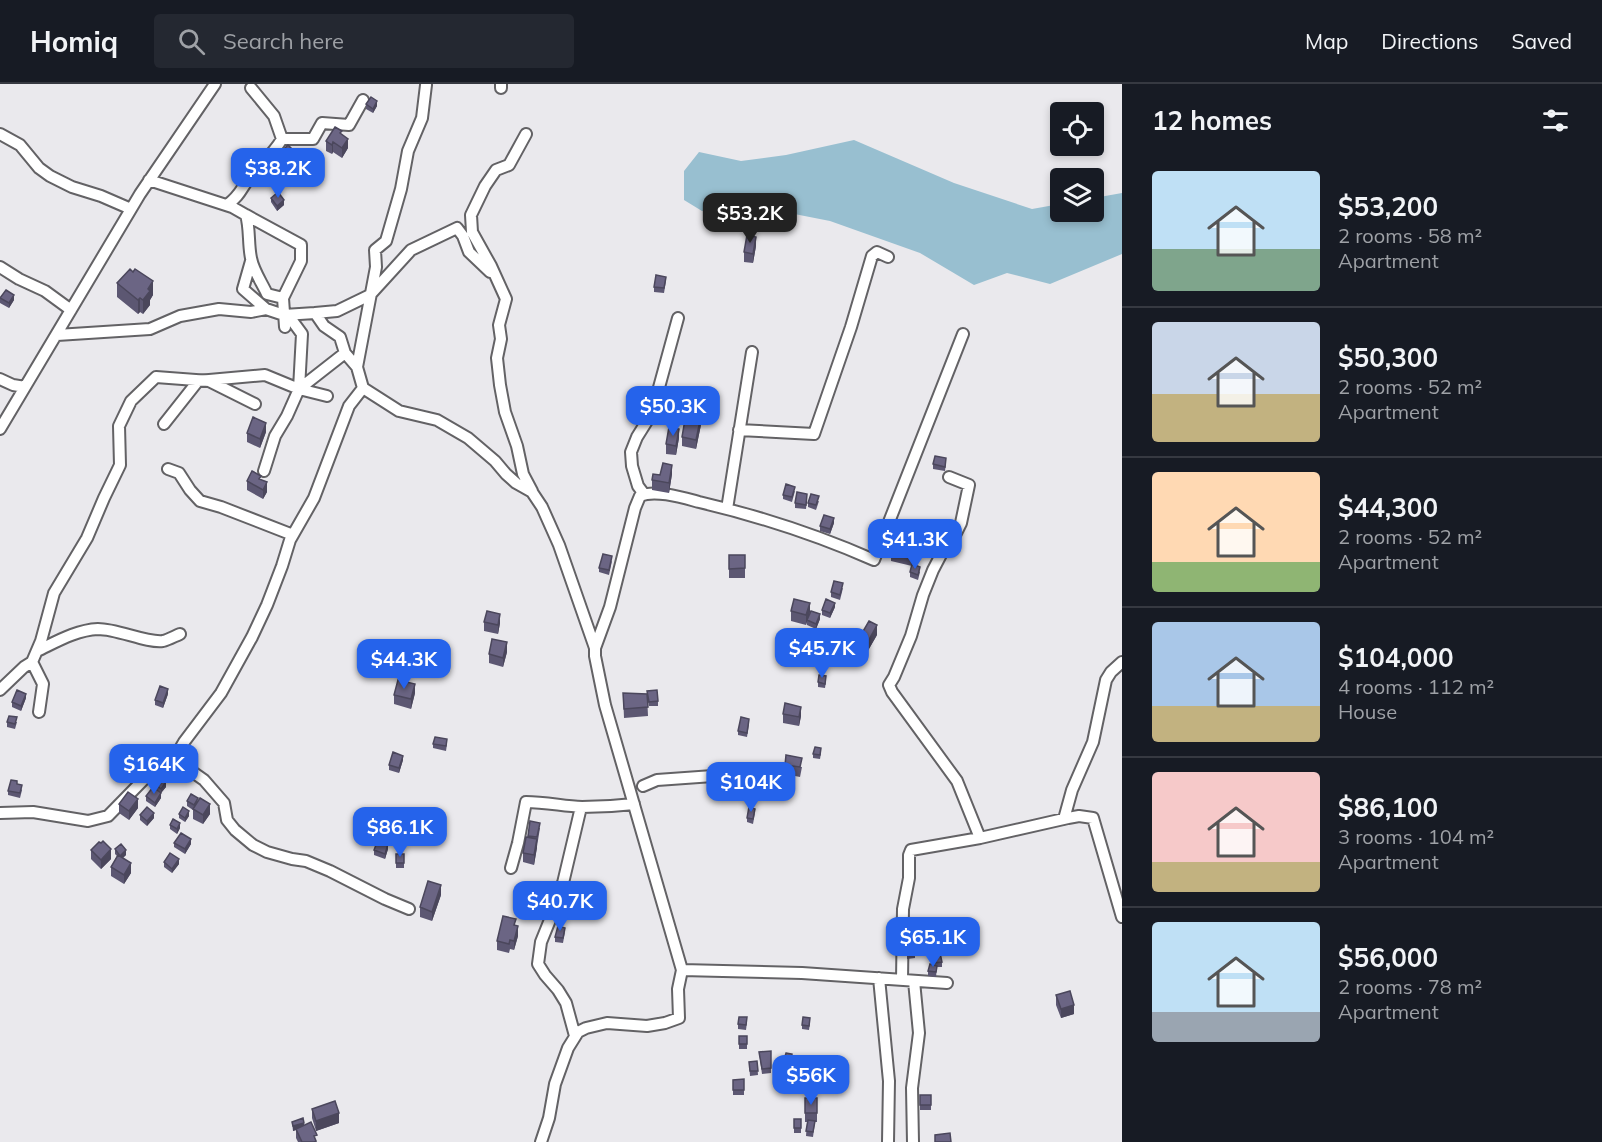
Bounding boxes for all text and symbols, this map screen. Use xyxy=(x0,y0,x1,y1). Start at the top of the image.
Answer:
search box xyxy=(154,14,574,68)
text: Homiq xyxy=(30,24,118,59)
icon: search xyxy=(175,25,208,58)
text: Search here xyxy=(223,27,344,55)
text: Map xyxy=(1305,28,1348,54)
text: Directions xyxy=(1381,28,1478,54)
text: Saved xyxy=(1511,28,1572,54)
map controls xyxy=(1050,102,1104,222)
button: locate xyxy=(1050,102,1104,156)
text: 12 homes xyxy=(1152,104,1272,137)
icon: filters xyxy=(1539,104,1572,137)
pin: $38.2K xyxy=(229,148,327,199)
text: $38.2K xyxy=(245,155,311,180)
button: layers xyxy=(1050,168,1104,222)
text: $53,200 xyxy=(1338,190,1438,223)
pin: $53.2K xyxy=(701,193,799,244)
icon: home xyxy=(1200,195,1272,267)
text: $53.2K xyxy=(717,200,783,225)
text: 2 rooms · 58 m² xyxy=(1338,223,1482,248)
text: Apartment xyxy=(1338,248,1439,273)
text: $50,300 xyxy=(1338,341,1438,374)
icon: home xyxy=(1200,346,1272,418)
text: 2 rooms · 52 m² xyxy=(1338,374,1482,399)
pin: $50.3K xyxy=(624,386,722,437)
text: $50.3K xyxy=(640,393,706,418)
text: Apartment xyxy=(1338,399,1439,424)
text: $44,300 xyxy=(1338,491,1438,524)
icon: home xyxy=(1200,496,1272,568)
pin: $41.3K xyxy=(866,519,964,570)
text: 2 rooms · 52 m² xyxy=(1338,524,1482,549)
text: $41.3K xyxy=(882,526,948,551)
text: Apartment xyxy=(1338,549,1439,574)
pin: $45.7K xyxy=(773,628,871,679)
text: $45.7K xyxy=(789,635,855,660)
pin: $44.3K xyxy=(355,639,453,690)
text: $104,000 xyxy=(1338,641,1454,674)
text: $44.3K xyxy=(371,646,437,671)
icon: home xyxy=(1200,646,1272,718)
text: 4 rooms · 112 m² xyxy=(1338,674,1494,699)
text: House xyxy=(1338,699,1397,724)
pin: $164K xyxy=(112,744,196,795)
text: $164K xyxy=(123,751,185,776)
pin: $104K xyxy=(709,762,793,813)
text: $104K xyxy=(720,769,782,794)
text: $86,100 xyxy=(1338,791,1438,824)
icon: home xyxy=(1200,796,1272,868)
pin: $86.1K xyxy=(351,807,449,858)
text: $86.1K xyxy=(367,814,433,839)
text: 3 rooms · 104 m² xyxy=(1338,824,1494,849)
text: Apartment xyxy=(1338,849,1439,874)
pin: $40.7K xyxy=(511,881,609,932)
text: $40.7K xyxy=(527,888,593,913)
pin: $65.1K xyxy=(884,917,982,968)
text: $65.1K xyxy=(900,924,966,949)
text: $56,000 xyxy=(1338,941,1438,974)
icon: home xyxy=(1200,946,1272,1018)
text: 2 rooms · 78 m² xyxy=(1338,974,1482,999)
text: Apartment xyxy=(1338,999,1439,1024)
pin: $56K xyxy=(775,1055,847,1106)
text: $56K xyxy=(786,1062,836,1087)

